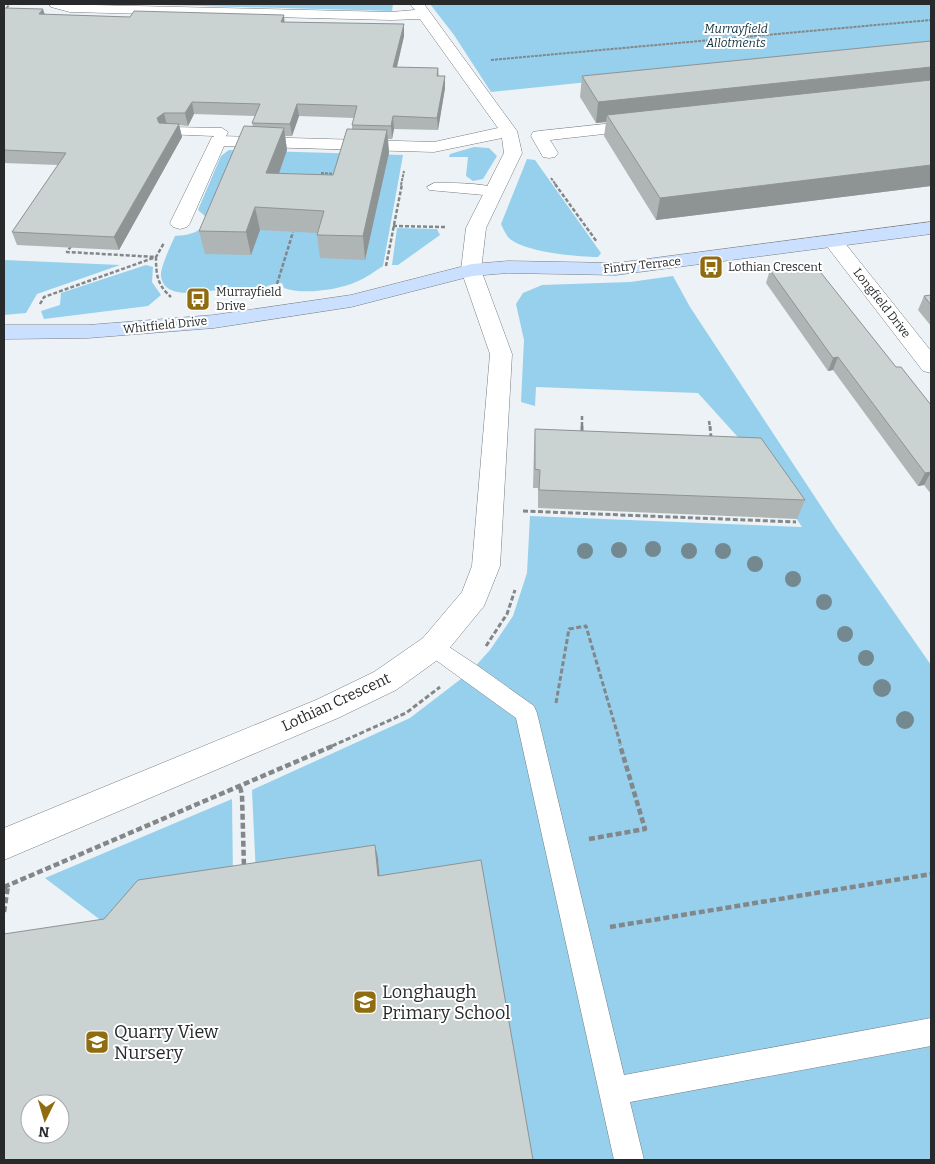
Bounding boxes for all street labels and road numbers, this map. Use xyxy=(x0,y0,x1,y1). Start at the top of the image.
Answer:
street label: Fintry Terrace xyxy=(602,254,682,276)
street label: Longfield Drive xyxy=(850,265,914,341)
street label: Whitfield Drive xyxy=(122,314,208,336)
street label: Lothian Crescent xyxy=(279,669,394,735)

